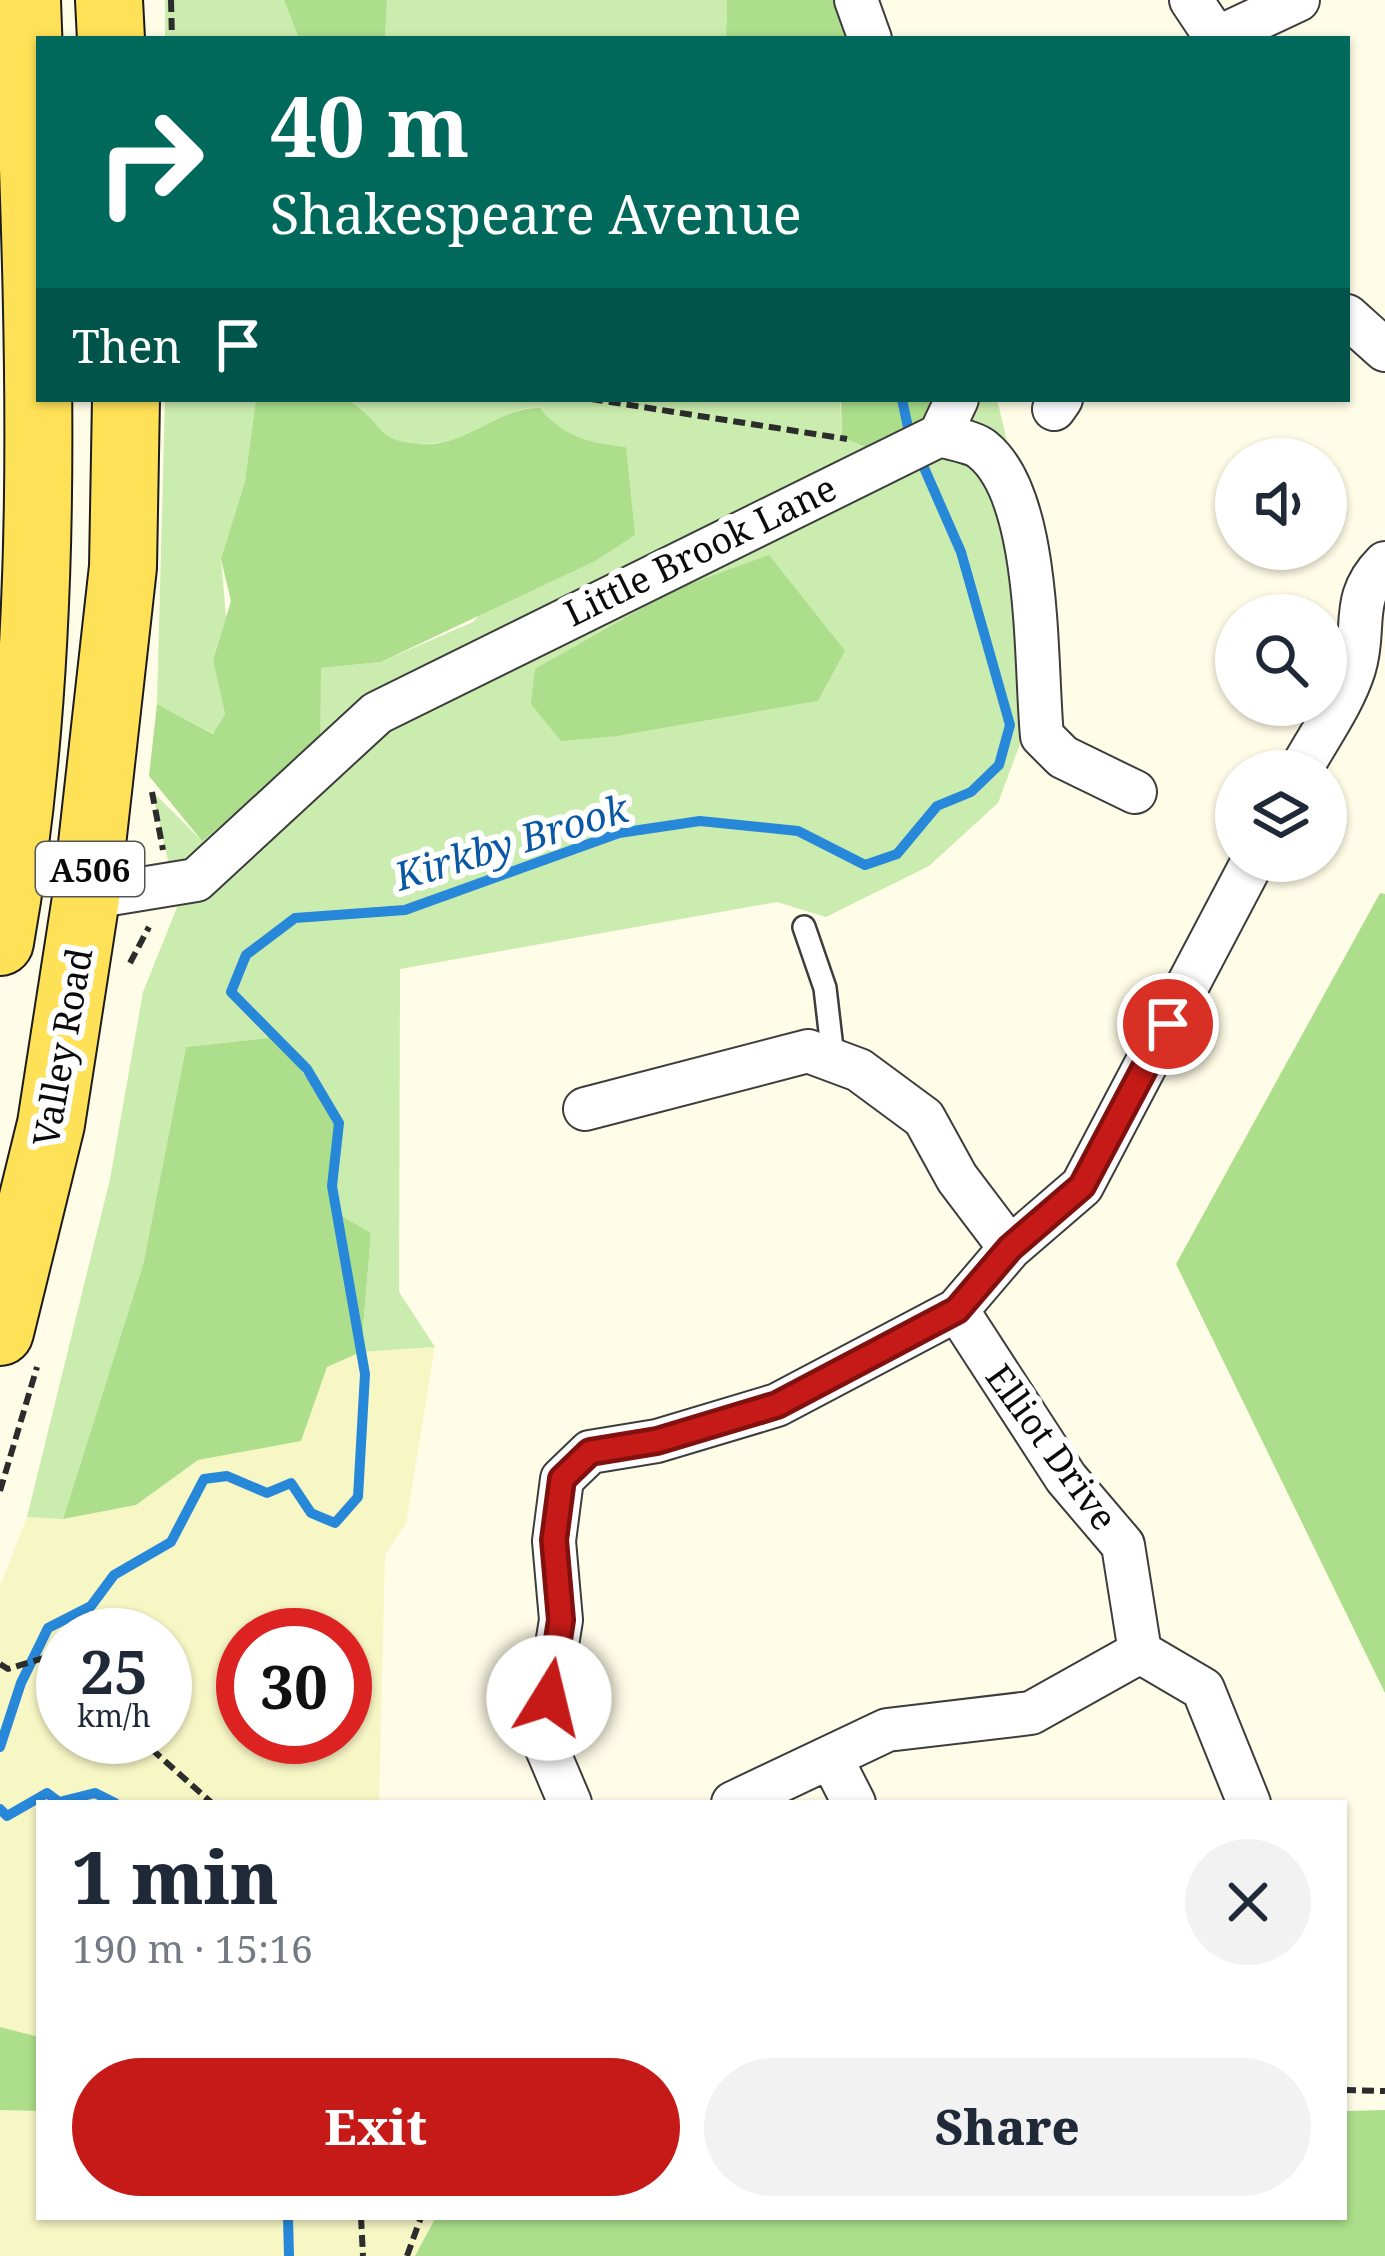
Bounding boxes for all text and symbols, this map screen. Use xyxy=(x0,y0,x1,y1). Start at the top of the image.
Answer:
text: 40 m xyxy=(270,67,470,182)
icon: right xyxy=(72,84,228,240)
text: Shakespeare Avenue xyxy=(270,176,802,250)
icon: arrive xyxy=(205,312,271,378)
text: Then xyxy=(72,315,181,376)
map controls xyxy=(1215,438,1347,882)
button: sound xyxy=(1215,438,1347,570)
street label: Little Brook Lane xyxy=(556,463,844,637)
button: search xyxy=(1215,594,1347,726)
button: layers xyxy=(1215,750,1347,882)
water label: Kirkby Brook xyxy=(387,780,636,902)
road number: A506 xyxy=(36,842,144,896)
street label: Valley Road xyxy=(20,944,104,1150)
pin xyxy=(1117,973,1219,1075)
icon: arrive xyxy=(1135,991,1201,1057)
street label: Elliot Drive xyxy=(975,1354,1129,1540)
speed limit sign: 30 xyxy=(216,1608,372,1764)
text: 25 xyxy=(80,1630,148,1712)
position arrow xyxy=(486,1635,612,1761)
text: km/h xyxy=(77,1695,151,1736)
text: 1 min xyxy=(72,1827,279,1925)
button: close xyxy=(1185,1839,1311,1965)
text: 190 m · 15:16 xyxy=(72,1921,313,1974)
button: Exit xyxy=(72,2058,680,2196)
button: Share xyxy=(704,2058,1311,2196)

